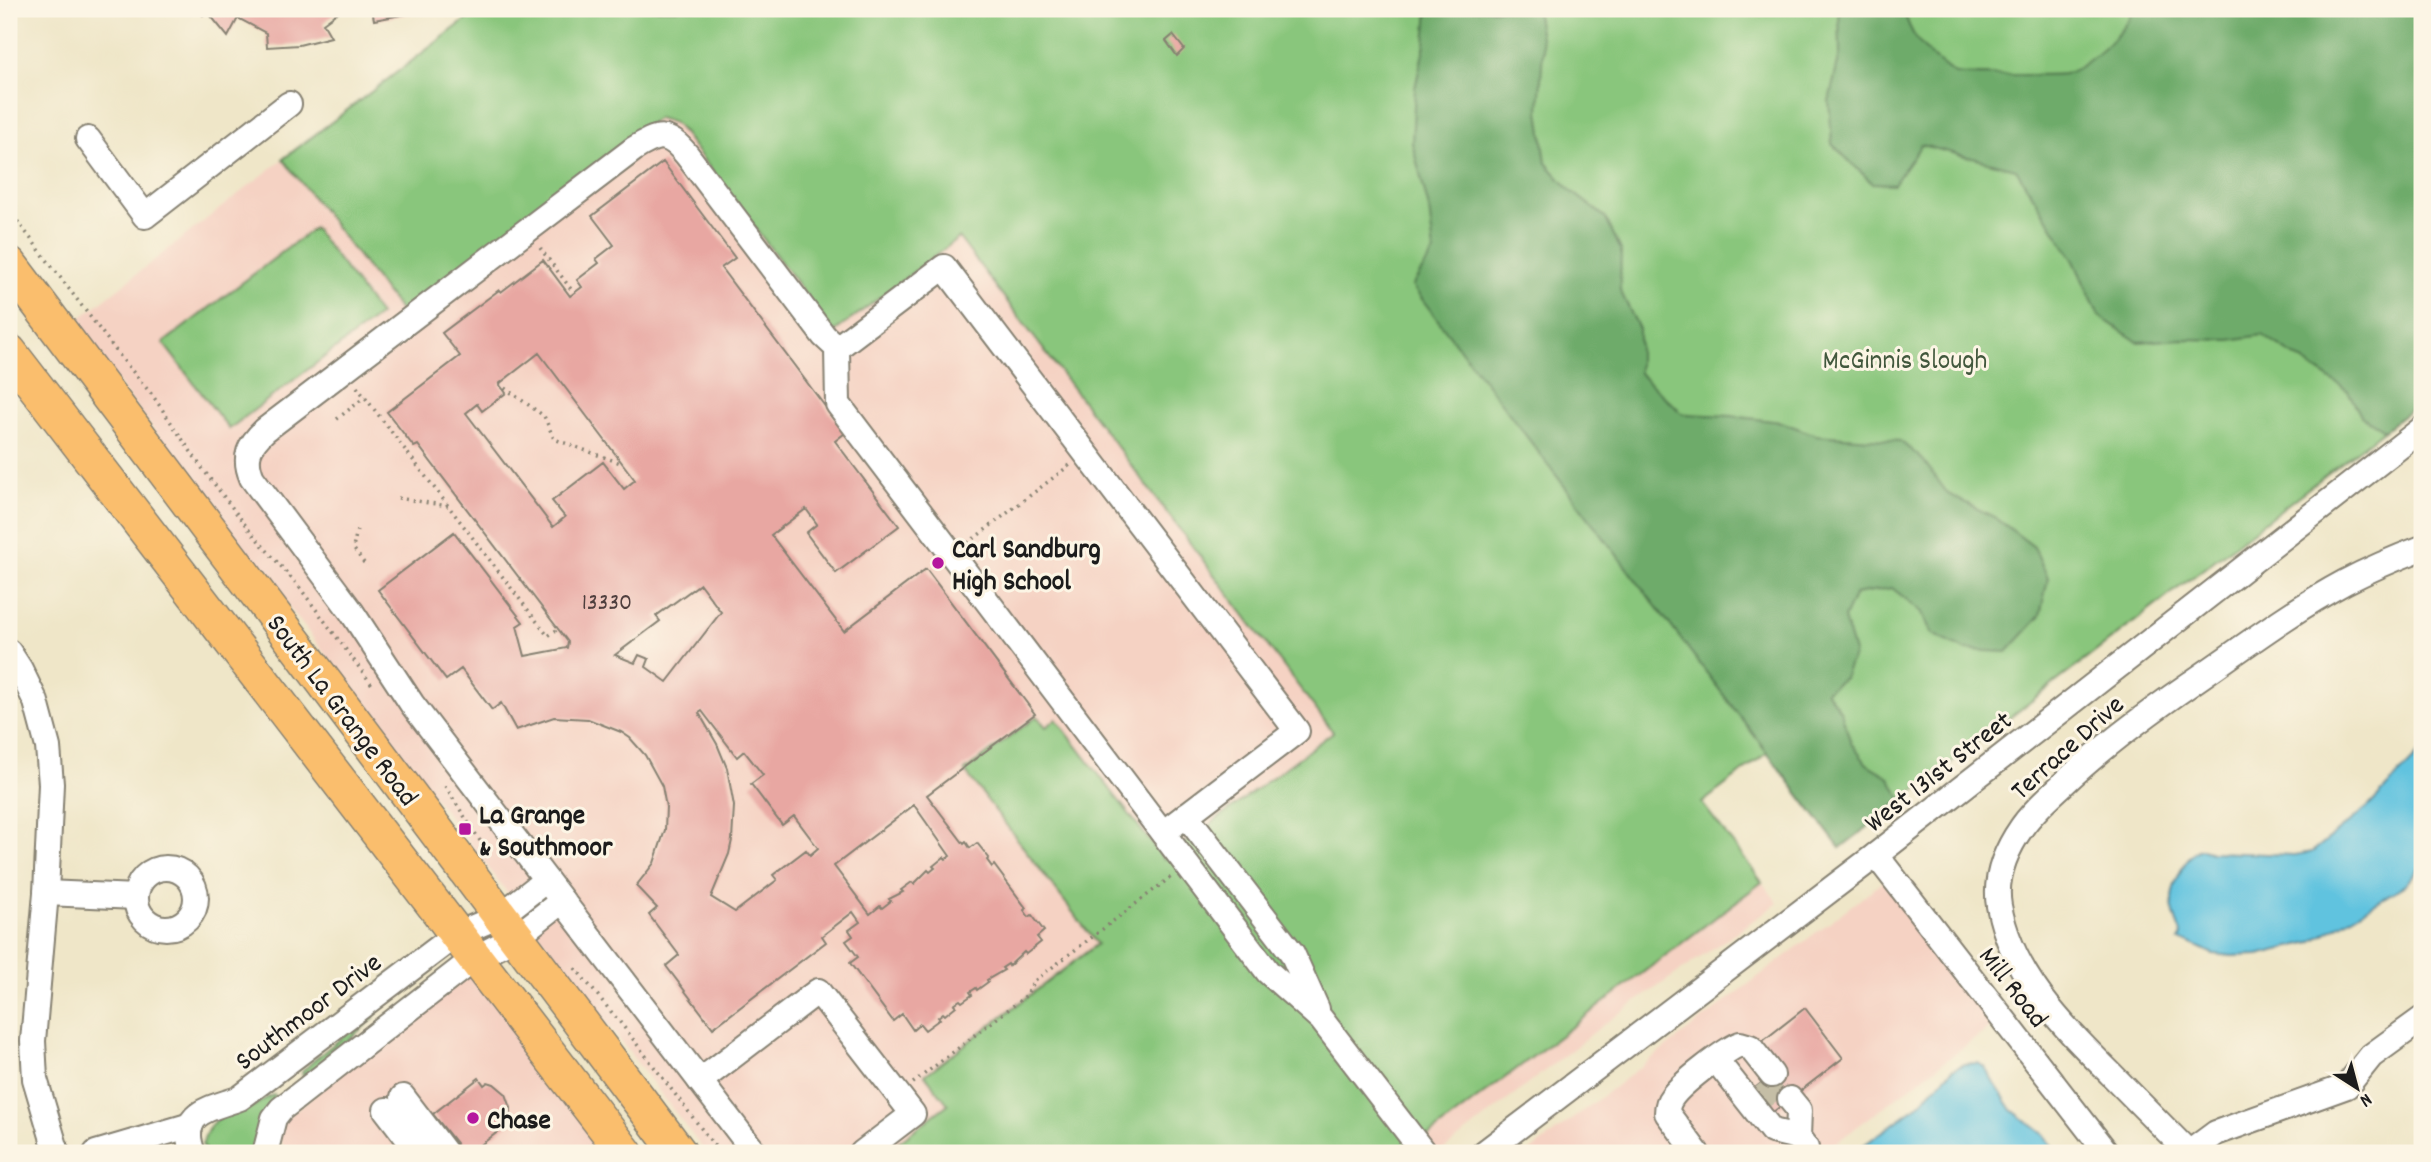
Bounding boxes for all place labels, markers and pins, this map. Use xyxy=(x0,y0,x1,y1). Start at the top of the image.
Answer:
place label: Carl Sandburg High School xyxy=(952,532,1101,604)
marker: Carl Sandburg High School xyxy=(930,555,946,571)
place label: La Grange & Southmoor xyxy=(479,798,613,870)
marker: La Grange & Southmoor xyxy=(457,821,473,837)
place label: Chase xyxy=(487,1103,551,1143)
marker: Chase xyxy=(465,1110,481,1126)

